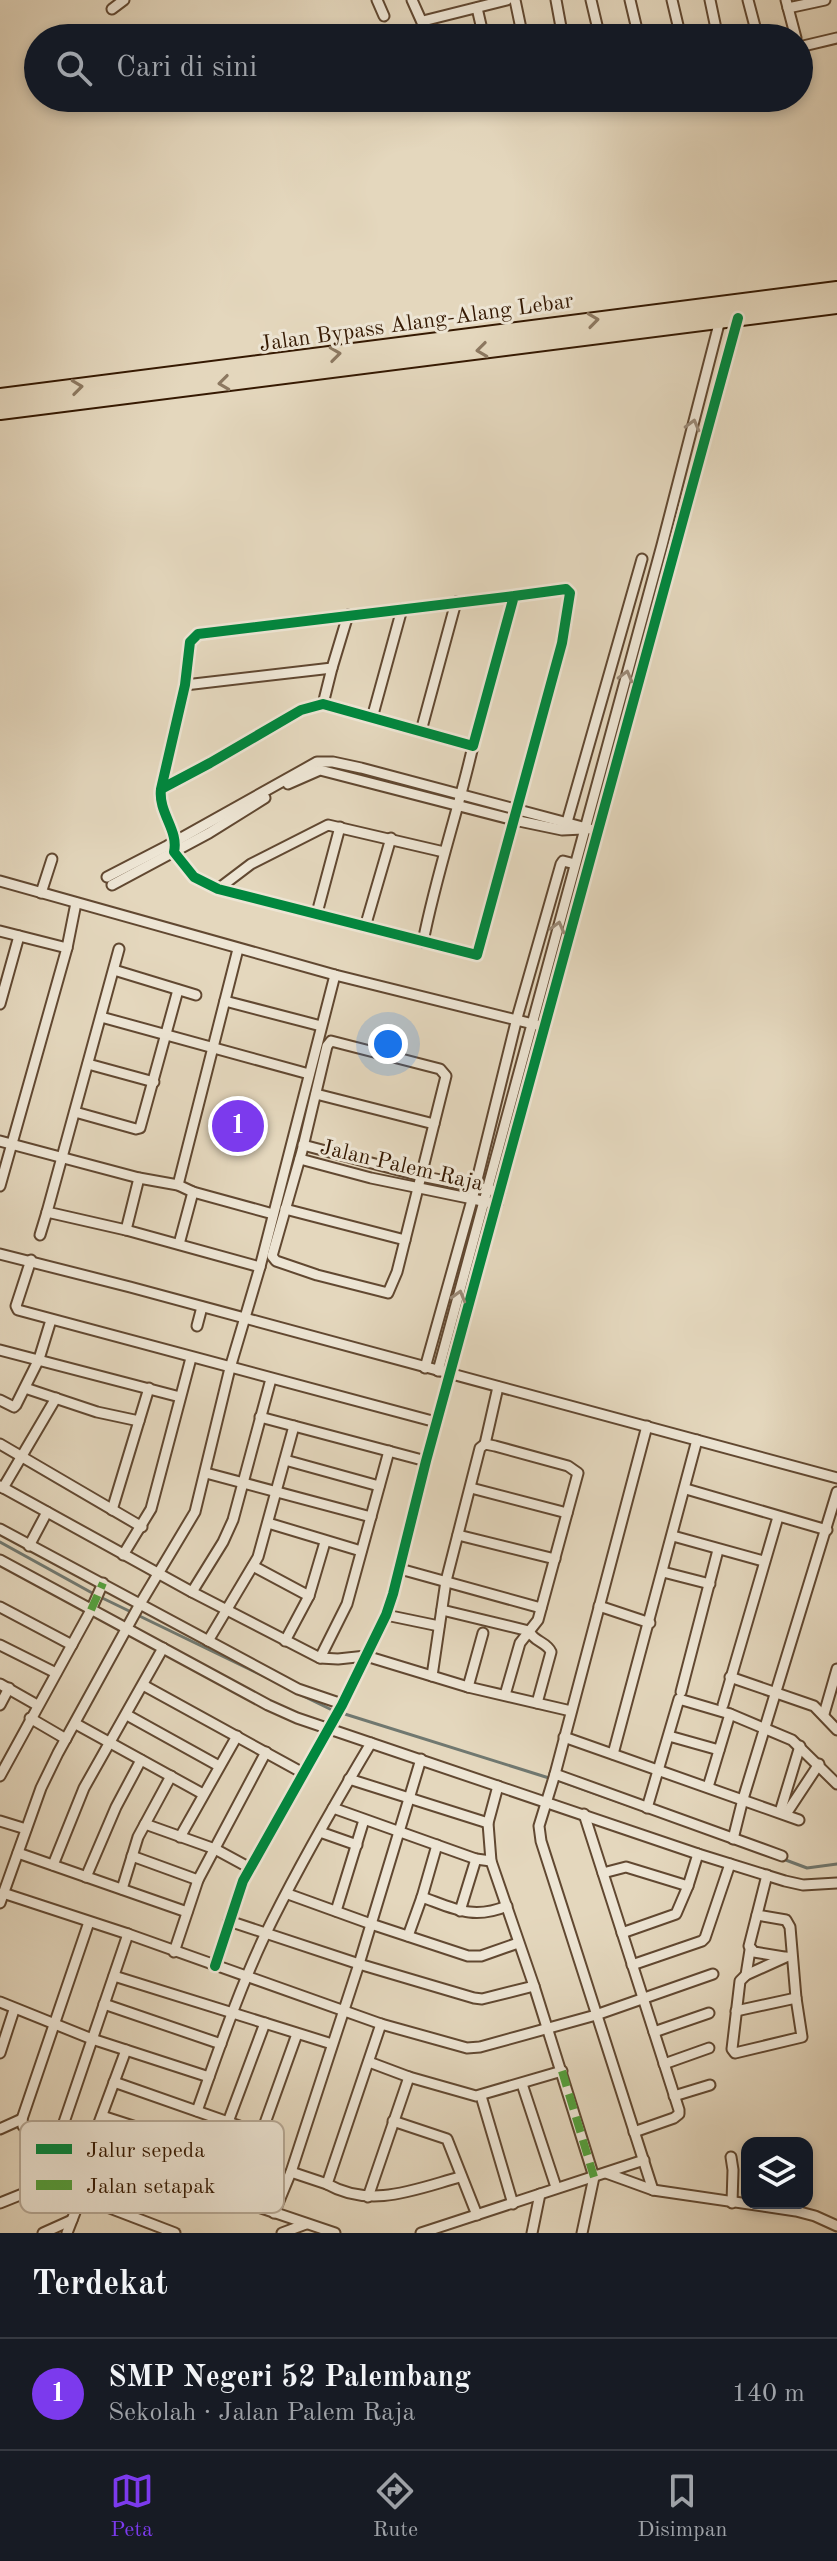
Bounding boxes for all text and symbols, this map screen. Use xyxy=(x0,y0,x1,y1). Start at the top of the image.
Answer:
search box xyxy=(24,24,813,112)
icon: search xyxy=(52,46,96,90)
text: Cari di sini xyxy=(116,53,257,83)
street label: Jalan Bypass Alang-Alang Lebar xyxy=(258,290,575,356)
one-way arrow xyxy=(586,312,600,329)
one-way arrow xyxy=(475,341,489,358)
one-way arrow xyxy=(329,346,342,363)
one-way arrow xyxy=(217,374,231,391)
one-way arrow xyxy=(70,379,84,396)
one-way arrow xyxy=(683,418,700,432)
one-way arrow xyxy=(617,670,633,684)
one-way arrow xyxy=(549,921,565,935)
your location xyxy=(368,1024,408,1064)
pin: 1 xyxy=(212,1096,264,1156)
street label: Jalan Palem Raja xyxy=(318,1136,485,1195)
one-way arrow xyxy=(450,1290,466,1304)
legend xyxy=(20,2121,284,2213)
map controls xyxy=(741,2137,813,2209)
button: layers xyxy=(741,2137,813,2209)
text: Jalur sepeda xyxy=(86,2140,205,2162)
text: Jalan setapak xyxy=(86,2176,216,2198)
text: Terdekat xyxy=(32,2268,168,2302)
text: SMP Negeri 52 Palembang xyxy=(108,2363,471,2393)
text: 1 xyxy=(50,2381,66,2407)
text: 140 m xyxy=(732,2381,805,2407)
text: Sekolah · Jalan Palem Raja xyxy=(108,2400,415,2426)
tab: Peta xyxy=(110,2469,154,2544)
tab: Rute xyxy=(373,2469,418,2544)
tab: Disimpan xyxy=(637,2469,727,2544)

